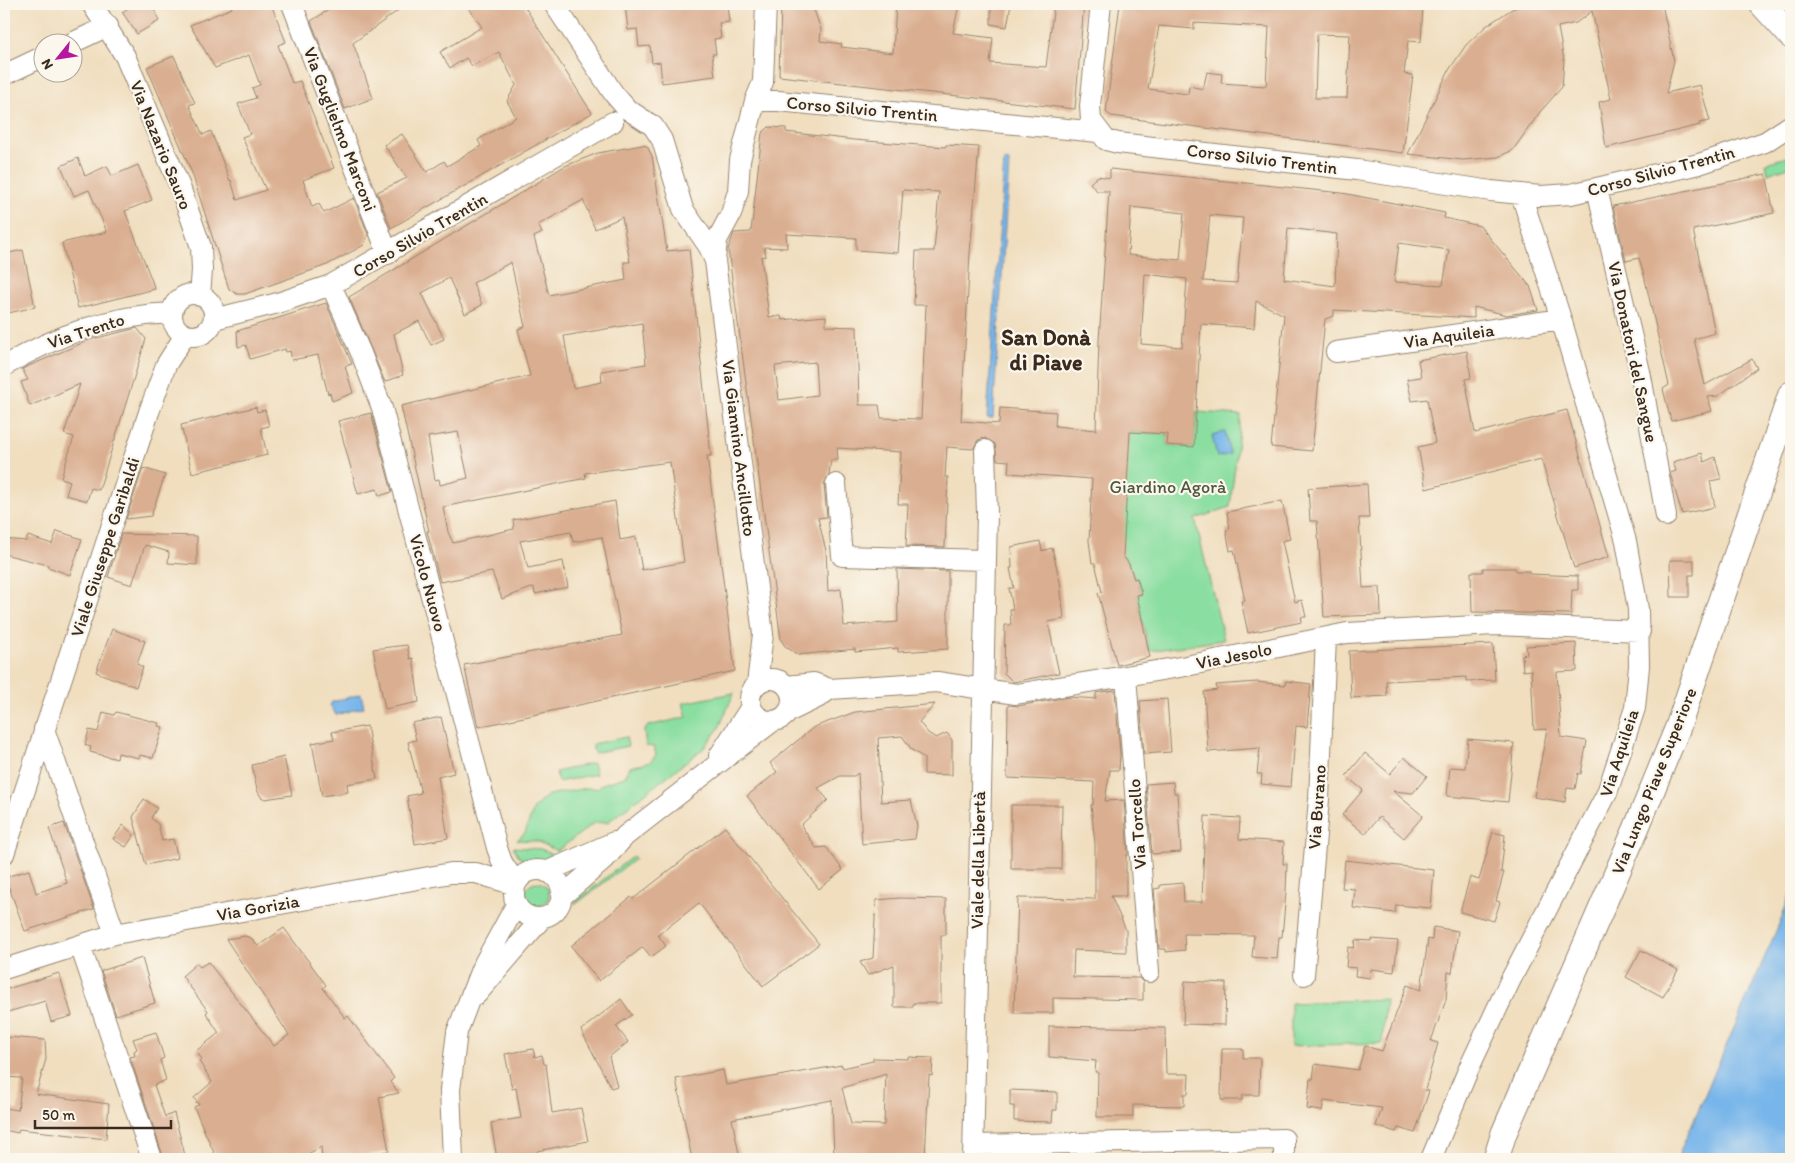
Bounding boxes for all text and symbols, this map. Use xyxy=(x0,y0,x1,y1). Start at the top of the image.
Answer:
north arrow xyxy=(32,32,82,82)
street label: Via Guglielmo Marconi xyxy=(299,44,381,214)
text: N xyxy=(37,56,57,73)
street label: Via Nazario Sauro xyxy=(125,77,197,213)
street label: Corso Silvio Trentin xyxy=(785,91,939,127)
street label: Corso Silvio Trentin xyxy=(1185,139,1339,179)
street label: Corso Silvio Trentin xyxy=(1585,141,1738,201)
street label: Corso Silvio Trentin xyxy=(349,187,492,282)
street label: Via Donatori del Sangue xyxy=(1603,260,1663,444)
street label: Via Trento xyxy=(45,308,127,354)
street label: Via Aquileia xyxy=(1402,319,1496,353)
district label: San Donà di Piave xyxy=(1001,324,1091,376)
street label: Via Giannino Ancillotto xyxy=(717,358,761,538)
street label: Viale Giuseppe Garibaldi xyxy=(66,454,144,640)
park label: Giardino Agorà xyxy=(1110,476,1227,498)
street label: Vicolo Nuovo xyxy=(404,532,452,634)
street label: Via Jesolo xyxy=(1194,638,1274,674)
street label: Via Lungo Piave Superiore xyxy=(1606,684,1702,878)
street label: Via Aquileia xyxy=(1594,706,1644,800)
street label: Via Burano xyxy=(1303,764,1331,850)
street label: Via Torcello xyxy=(1123,778,1151,870)
street label: Viale della Libertà xyxy=(966,790,990,929)
street label: Via Gorizia xyxy=(215,890,302,926)
scale bar xyxy=(35,1098,171,1130)
text: 50 m xyxy=(42,1106,75,1124)

